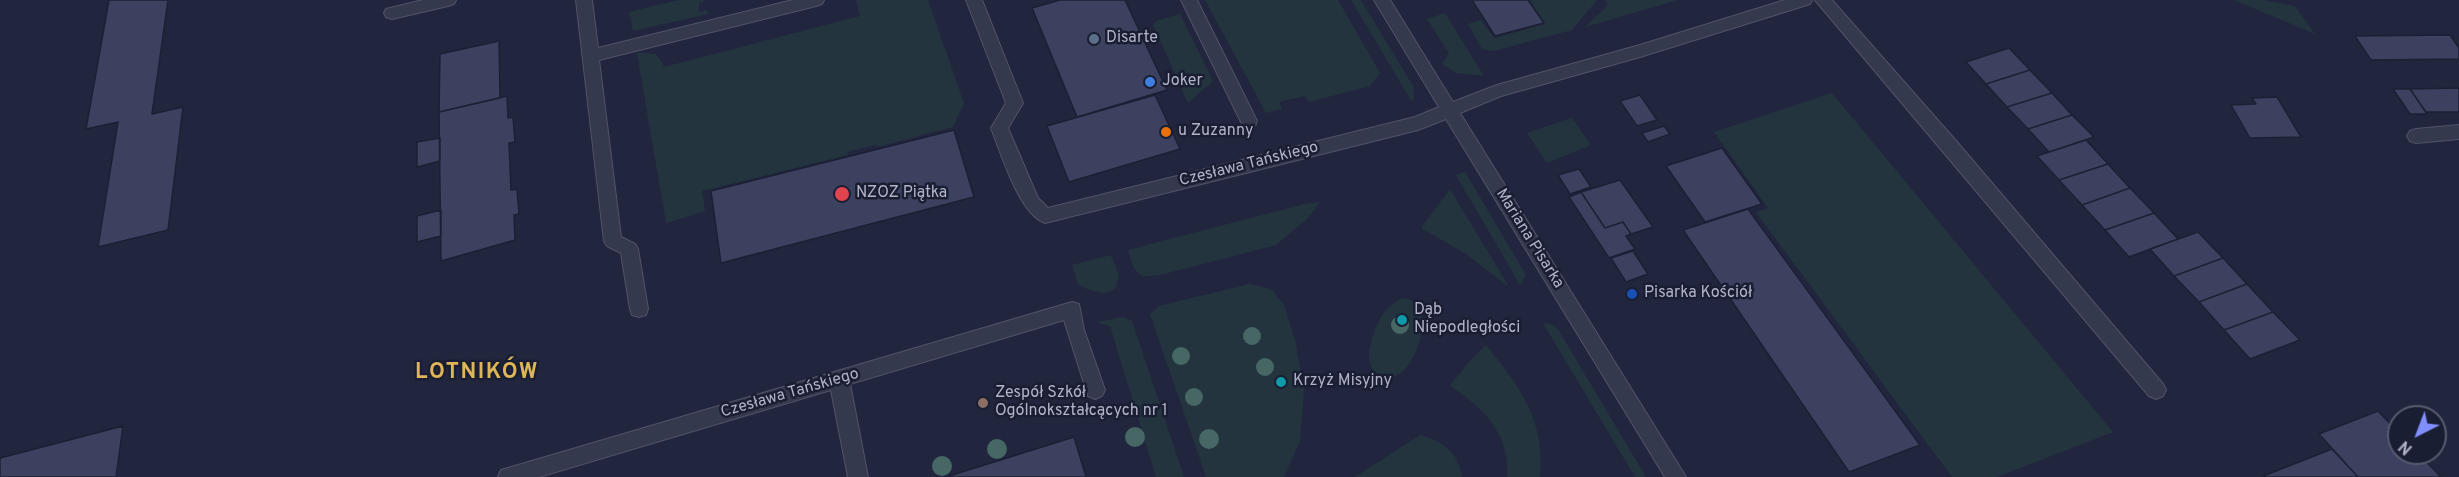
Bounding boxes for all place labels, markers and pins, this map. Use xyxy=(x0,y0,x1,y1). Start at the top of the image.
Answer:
place label: Disarte xyxy=(1106,29,1158,49)
marker: Disarte xyxy=(1087,32,1101,46)
place label: Joker xyxy=(1162,72,1203,92)
marker: Joker xyxy=(1143,75,1157,89)
place label: u Zuzanny xyxy=(1178,122,1253,142)
marker: u Zuzanny xyxy=(1159,125,1173,139)
place label: NZOZ Piątka xyxy=(856,184,947,204)
marker: NZOZ Piątka xyxy=(833,185,851,203)
place label: Pisarka Kościół xyxy=(1644,284,1752,304)
marker: Pisarka Kościół xyxy=(1625,287,1639,301)
place label: Dąb Niepodległości xyxy=(1414,301,1520,339)
marker: Dąb Niepodległości xyxy=(1395,313,1409,327)
place label: Krzyż Misyjny xyxy=(1293,372,1392,392)
marker: Krzyż Misyjny xyxy=(1274,375,1288,389)
place label: Zespół Szkół Ogólnokształcących nr 1 xyxy=(995,384,1168,422)
marker: Zespół Szkół Ogólnokształcących nr 1 xyxy=(976,396,990,410)

